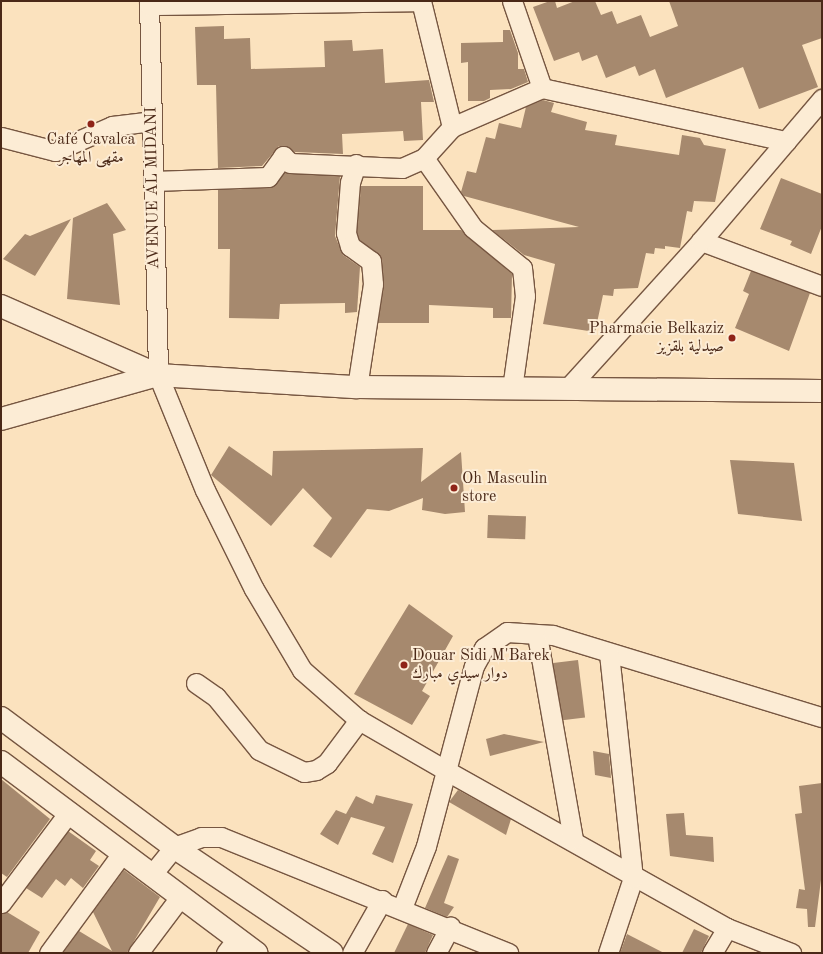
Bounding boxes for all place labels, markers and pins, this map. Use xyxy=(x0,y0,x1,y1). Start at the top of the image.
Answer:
marker: Café Cavalca مقهى المهاجر xyxy=(86,119,96,129)
place label: Café Cavalca مقهى المهاجر xyxy=(47,130,135,168)
place label: Pharmacie Belkaziz صيدلية بلقزيز xyxy=(589,319,724,357)
marker: Pharmacie Belkaziz صيدلية بلقزيز xyxy=(727,333,737,343)
place label: Oh Masculin store xyxy=(462,469,547,507)
marker: Oh Masculin store xyxy=(449,483,459,493)
place label: Douar Sidi M'Barek دوار سيدي مبارك xyxy=(412,646,550,684)
marker: Douar Sidi M'Barek دوار سيدي مبارك xyxy=(399,660,409,670)

